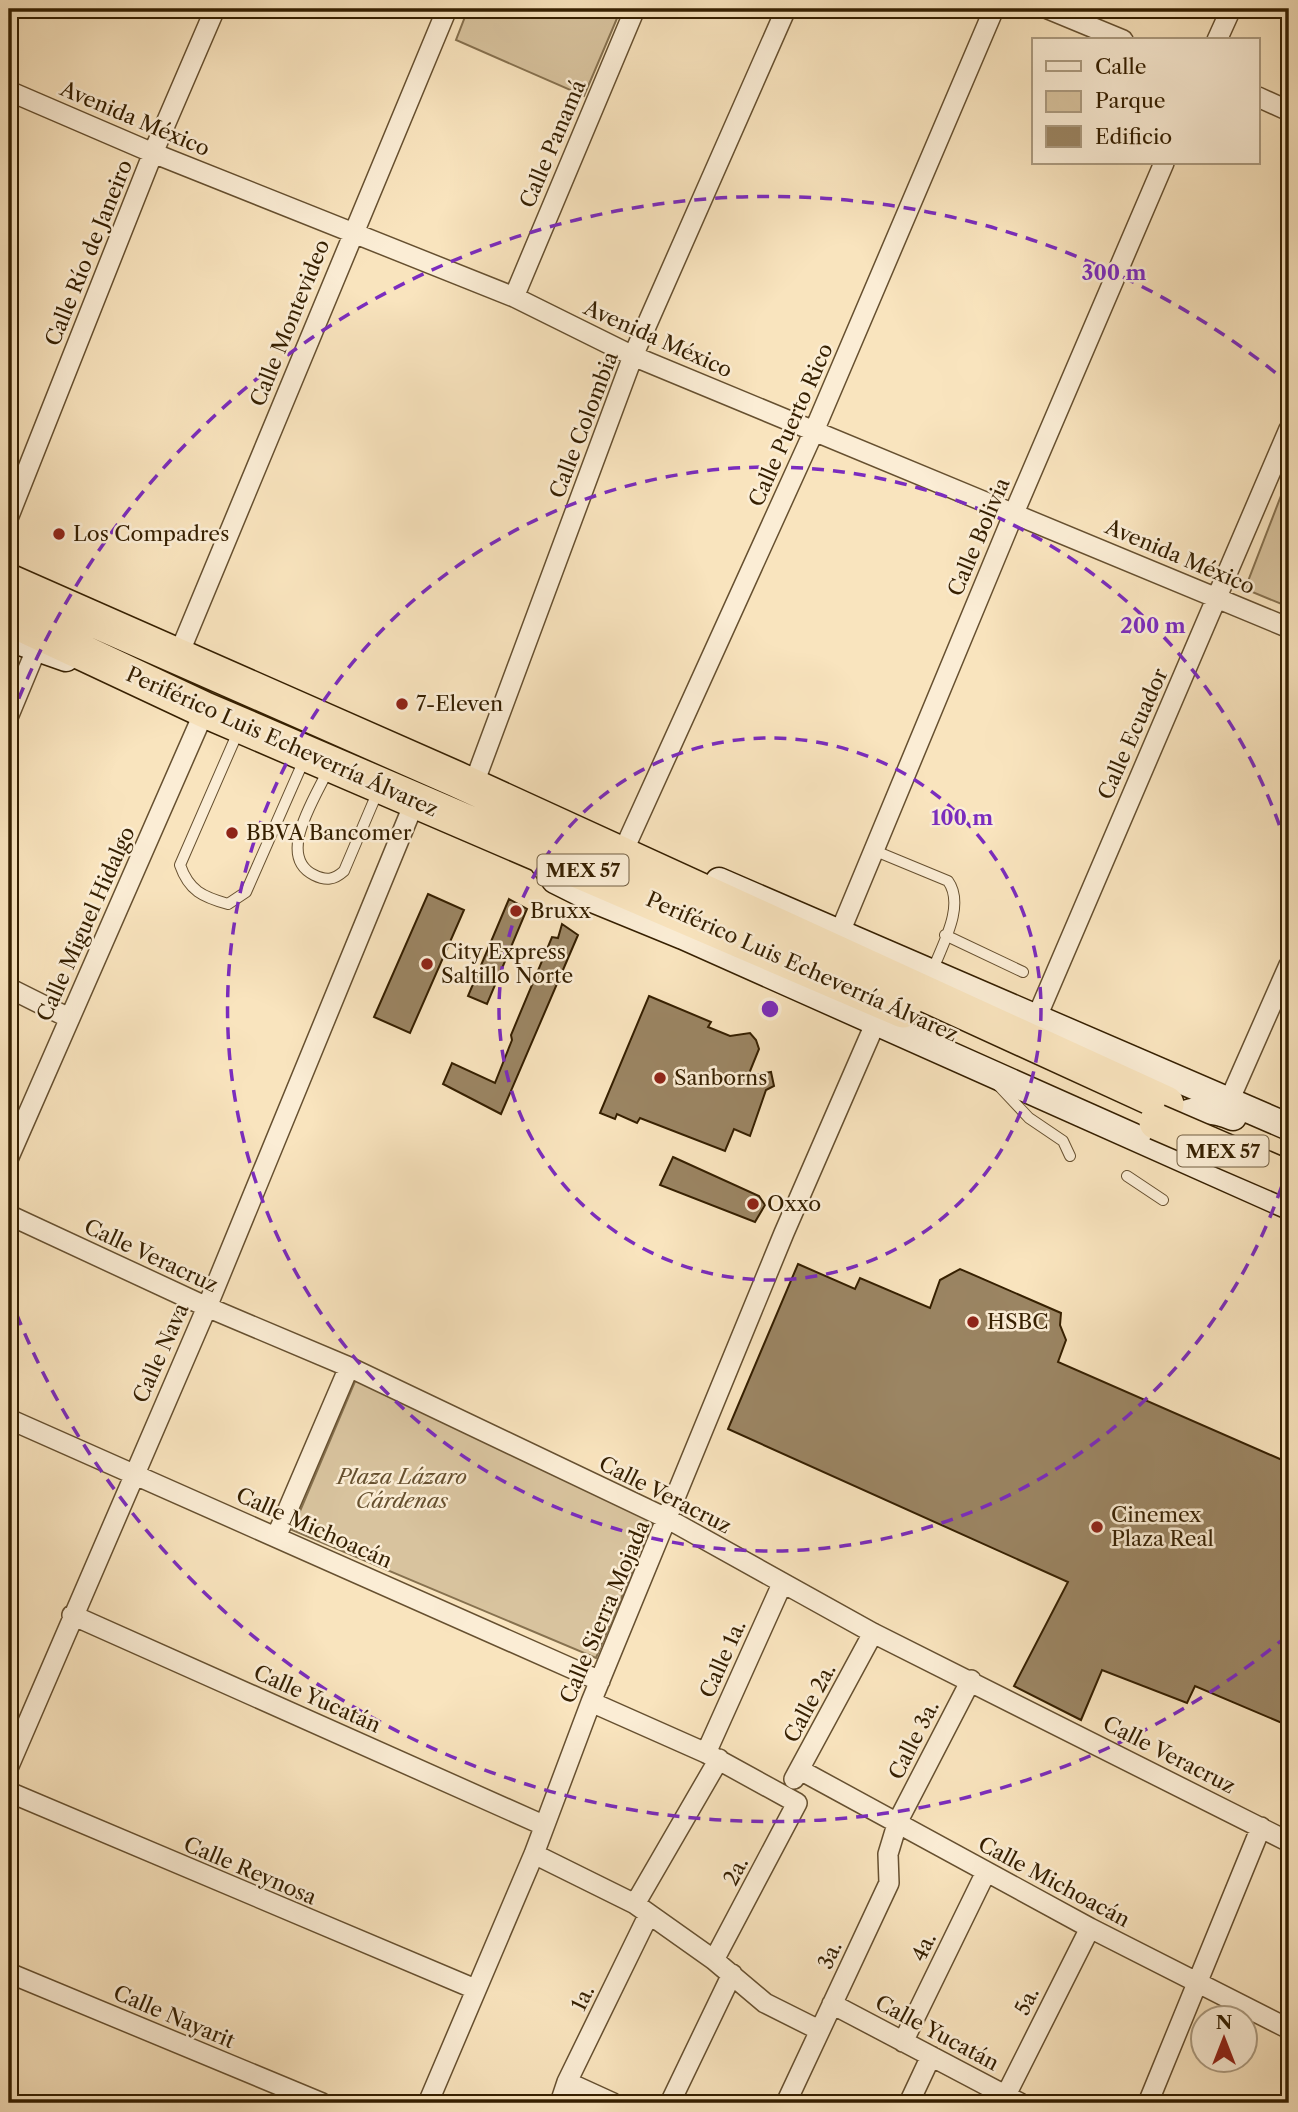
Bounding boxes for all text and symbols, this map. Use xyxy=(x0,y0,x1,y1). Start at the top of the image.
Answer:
legend xyxy=(1032,38,1260,164)
text: Calle xyxy=(1095,54,1147,79)
street label: Avenida México xyxy=(56,75,214,161)
street label: Calle Panamá xyxy=(514,75,591,212)
text: Parque xyxy=(1095,88,1166,113)
text: Edificio xyxy=(1095,124,1172,149)
street label: Calle Río de Janeiro xyxy=(40,156,137,349)
street label: Calle Montevideo xyxy=(245,236,334,410)
text: 300 m xyxy=(1082,260,1146,285)
street label: Avenida México xyxy=(579,294,736,382)
street label: Calle Puerto Rico xyxy=(743,339,838,510)
street label: Calle Colombia xyxy=(544,347,623,502)
street label: Calle Bolivia xyxy=(942,473,1015,600)
street label: Avenida México xyxy=(1101,513,1259,599)
place label: Los Compadres xyxy=(73,521,229,546)
marker: Los Compadres xyxy=(51,526,67,542)
text: 200 m xyxy=(1120,613,1186,638)
street label: Periférico Luis Echeverría Álvarez xyxy=(122,661,442,822)
street label: Calle Ecuador xyxy=(1092,664,1173,803)
place label: 7-Eleven xyxy=(416,691,503,716)
marker: 7-Eleven xyxy=(394,696,410,712)
text: 100 m xyxy=(931,805,993,830)
place label: BBVA Bancomer xyxy=(246,820,412,845)
street label: Calle Miguel Hidalgo xyxy=(31,822,140,1025)
marker: BBVA Bancomer xyxy=(224,825,240,841)
road number: MEX 57 xyxy=(538,855,628,886)
street label: Periférico Luis Echeverría Álvarez xyxy=(642,886,962,1047)
place label: Bruxx xyxy=(530,898,592,923)
marker: Bruxx xyxy=(508,903,524,919)
place label: City Express Saltillo Norte xyxy=(441,939,573,988)
marker: City Express Saltillo Norte xyxy=(419,956,435,972)
centre of rings xyxy=(758,997,782,1021)
place label: Sanborns xyxy=(674,1065,767,1090)
marker: Sanborns xyxy=(652,1070,668,1086)
road number: MEX 57 xyxy=(1178,1135,1268,1166)
place label: Oxxo xyxy=(767,1191,821,1216)
marker: Oxxo xyxy=(745,1196,761,1212)
street label: Calle Veracruz xyxy=(80,1214,222,1297)
street label: Calle Nava xyxy=(128,1298,194,1406)
place label: HSBC xyxy=(987,1309,1048,1334)
marker: HSBC xyxy=(965,1314,981,1330)
street label: Calle Veracruz xyxy=(595,1451,735,1539)
park label: Plaza Lázaro Cárdenas xyxy=(335,1464,467,1513)
street label: Calle Michoacán xyxy=(232,1482,396,1573)
place label: Cinemex Plaza Real xyxy=(1111,1502,1214,1551)
street label: Calle Sierra Mojada xyxy=(555,1516,655,1707)
marker: Cinemex Plaza Real xyxy=(1089,1519,1105,1535)
street label: Calle 1a. xyxy=(694,1616,751,1702)
street label: Calle Yucatán xyxy=(250,1659,385,1738)
street label: Calle 2a. xyxy=(778,1659,841,1746)
street label: Calle 3a. xyxy=(883,1696,944,1783)
street label: Calle Veracruz xyxy=(1099,1711,1239,1799)
street label: Calle Reynosa xyxy=(180,1831,321,1910)
street label: Calle Michoacán xyxy=(974,1831,1134,1932)
street label: 2a. xyxy=(718,1852,753,1889)
street label: 4a. xyxy=(906,1928,941,1965)
street label: 3a. xyxy=(812,1937,847,1973)
street label: Calle Nayarit xyxy=(110,1980,239,2054)
street label: 1a. xyxy=(566,1981,599,2015)
street label: 5a. xyxy=(1009,1983,1044,2019)
street label: Calle Yucatán xyxy=(871,1990,1003,2076)
north arrow xyxy=(1190,2004,1260,2074)
text: N xyxy=(1216,2011,1232,2034)

